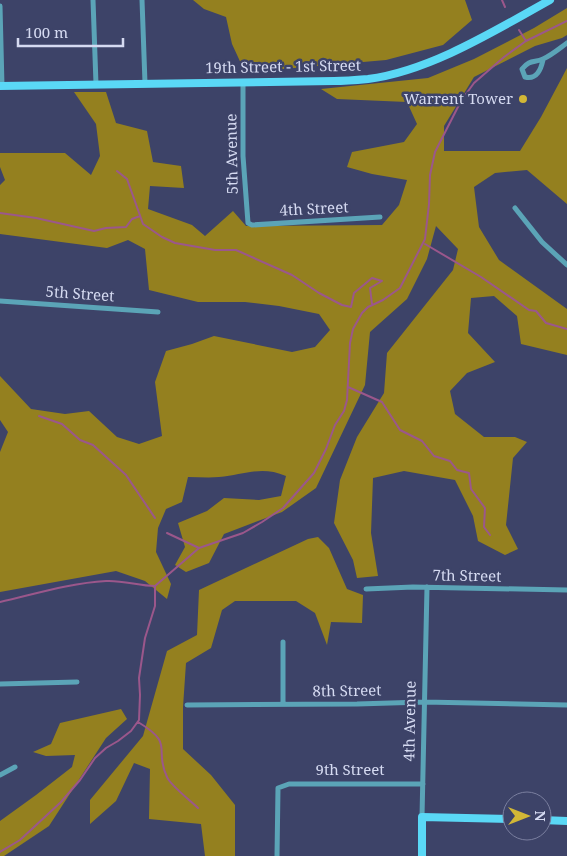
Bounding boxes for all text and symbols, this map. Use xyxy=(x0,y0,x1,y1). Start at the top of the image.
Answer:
scale bar xyxy=(18,15,122,47)
text: 100 m xyxy=(25,22,68,42)
street label: 19th Street - 1st Street xyxy=(205,55,361,77)
place label: Warrent Tower xyxy=(404,88,513,108)
marker: Warrent Tower xyxy=(517,93,529,105)
street label: 5th Avenue xyxy=(220,113,242,195)
street label: 4th Street xyxy=(279,196,349,220)
street label: 5th Street xyxy=(45,281,115,305)
street label: 7th Street xyxy=(432,564,502,586)
street label: 8th Street xyxy=(312,679,382,701)
street label: 4th Avenue xyxy=(398,680,420,762)
street label: 9th Street xyxy=(316,759,384,779)
north arrow xyxy=(502,791,552,841)
text: N xyxy=(531,810,550,822)

